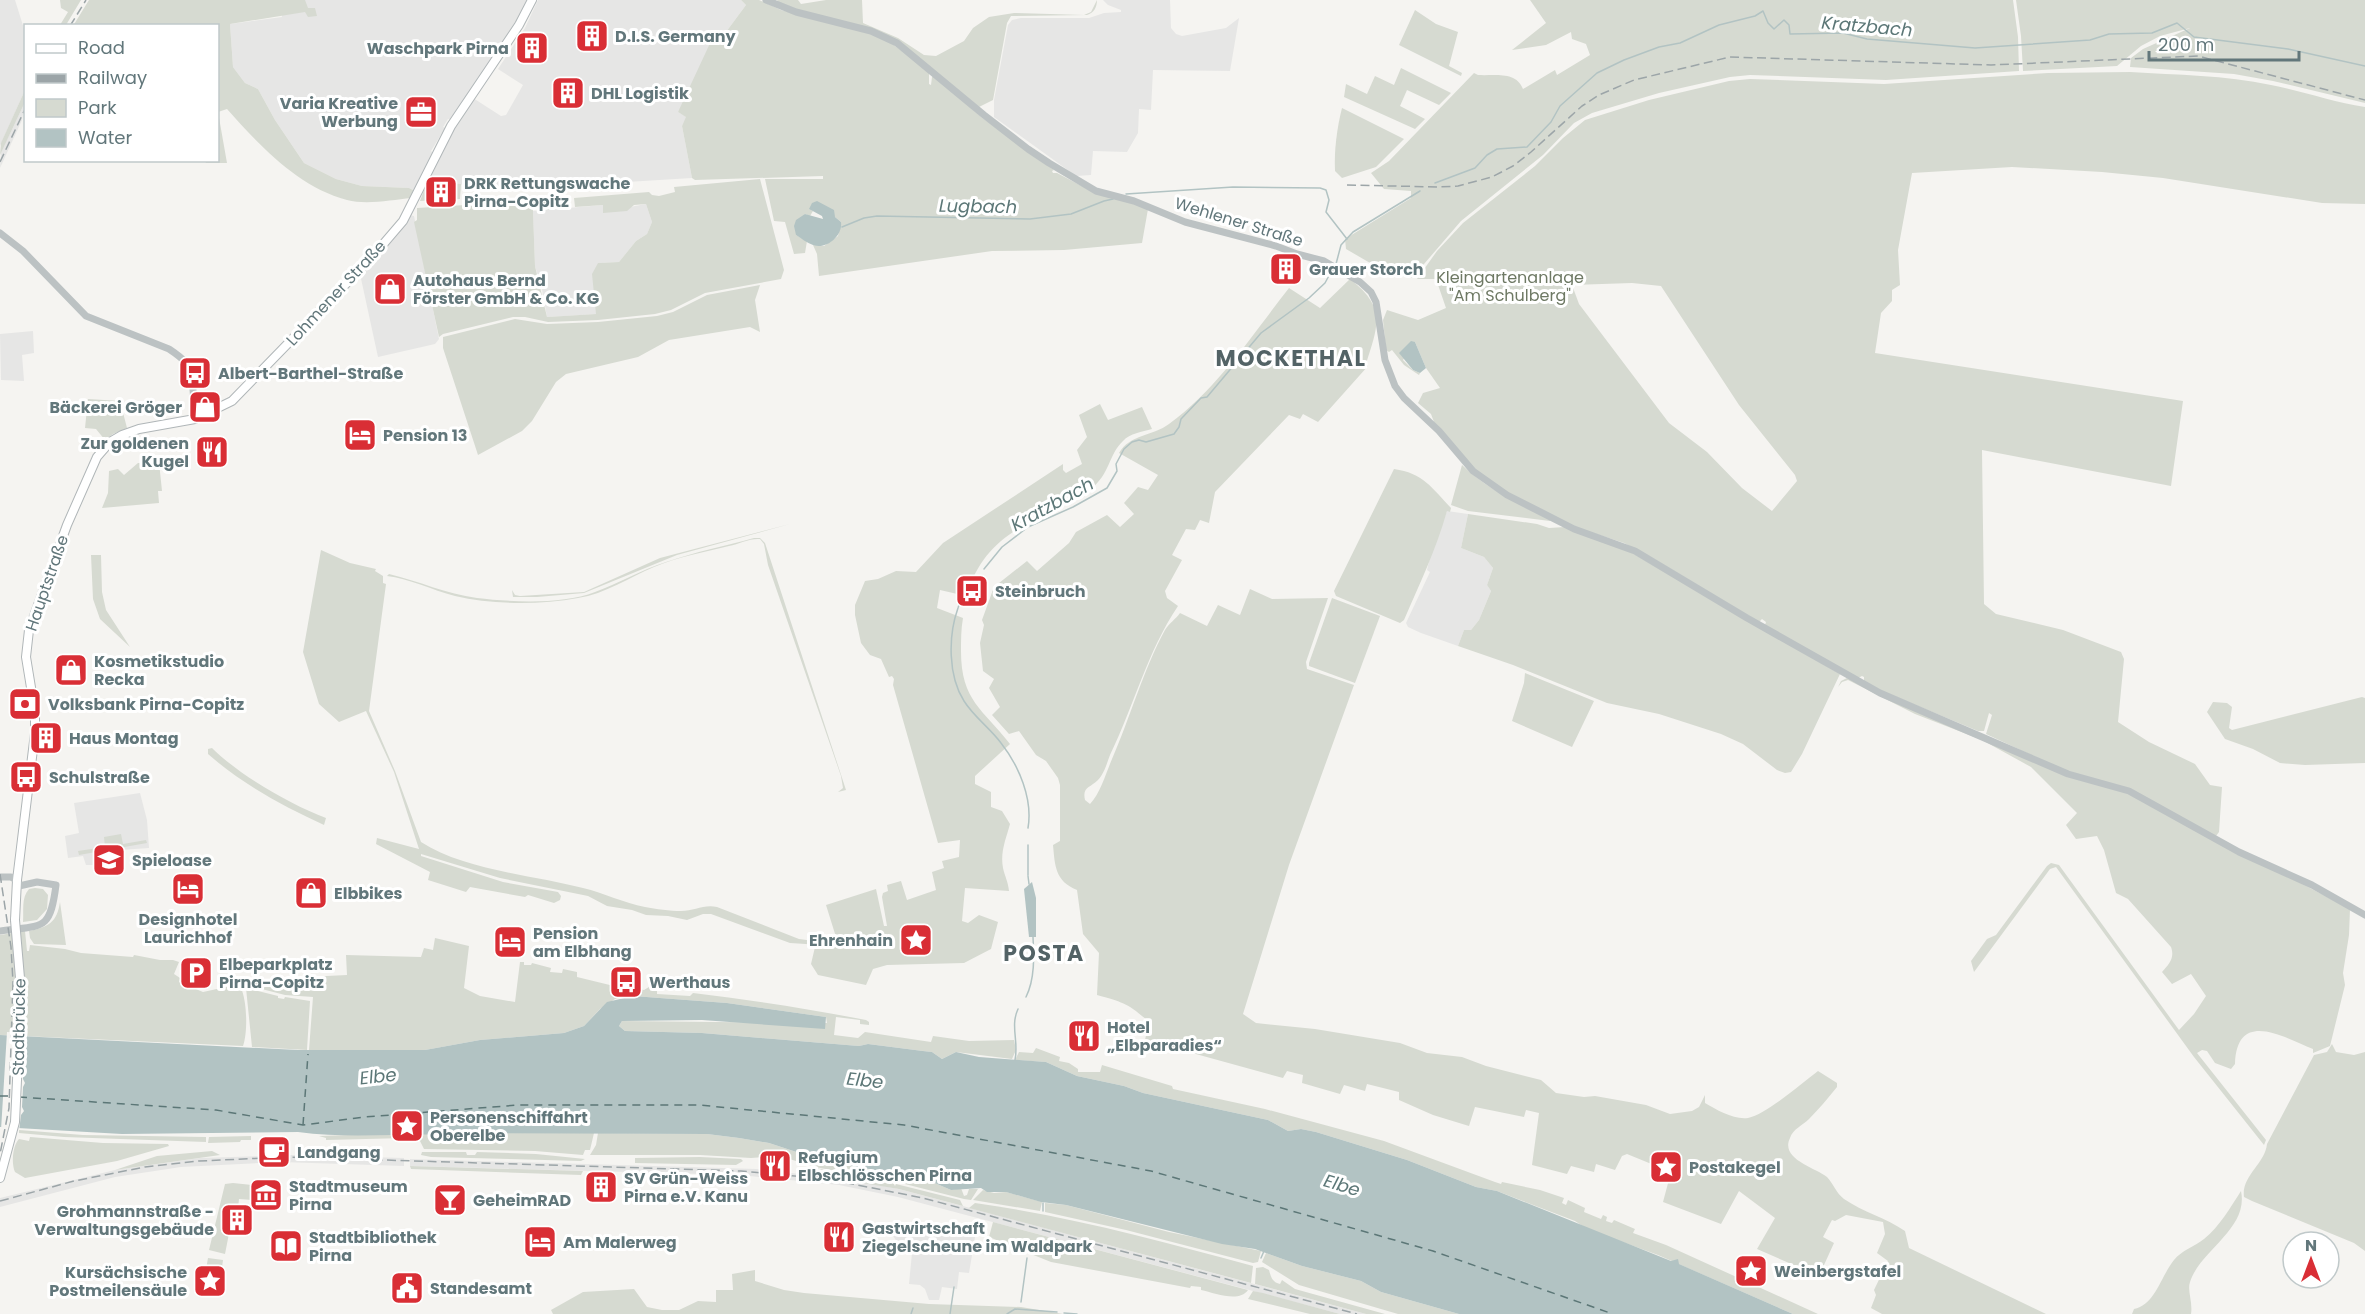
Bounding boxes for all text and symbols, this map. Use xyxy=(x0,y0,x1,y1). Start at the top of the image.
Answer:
water label: Kratzbach xyxy=(1820,10,1914,42)
building icon: D.I.S. Germany xyxy=(574,18,610,54)
legend xyxy=(24,24,219,162)
scale bar xyxy=(2149,24,2299,62)
place label: D.I.S. Germany xyxy=(615,25,737,48)
building icon: Waschpark Pirna xyxy=(514,30,550,66)
text: 200 m xyxy=(2158,32,2214,57)
text: Road xyxy=(78,35,125,60)
place label: Waschpark Pirna xyxy=(367,37,509,60)
text: Railway xyxy=(78,65,147,90)
building icon: DHL Logistik xyxy=(550,75,586,111)
place label: DHL Logistik xyxy=(591,82,689,105)
place label: Varia Kreative Werbung xyxy=(280,92,398,133)
office icon: Varia Kreative Werbung xyxy=(403,94,439,130)
text: Park xyxy=(78,95,117,120)
text: Water xyxy=(78,125,132,150)
place label: DRK Rettungswache Pirna-Copitz xyxy=(464,172,630,213)
building icon: DRK Rettungswache Pirna-Copitz xyxy=(423,174,459,210)
street label: Wehlener Straße xyxy=(1172,192,1306,252)
water label: Lugbach xyxy=(939,193,1017,219)
street label: Lohmener Straße xyxy=(281,235,391,351)
building icon: Grauer Storch xyxy=(1268,251,1304,287)
place label: Grauer Storch xyxy=(1309,258,1424,281)
park label: Kleingartenanlage "Am Schulberg" xyxy=(1436,266,1584,307)
place label: Autohaus Bernd Förster GmbH & Co. KG xyxy=(413,269,599,310)
shop icon: Autohaus Bernd Förster GmbH & Co. KG xyxy=(372,271,408,307)
district label: MOCKETHAL xyxy=(1216,343,1366,374)
bus stop icon: Albert-Barthel-Straße xyxy=(177,355,213,391)
place label: Albert-Barthel-Straße xyxy=(218,362,403,385)
shop icon: Bäckerei Gröger xyxy=(187,389,223,425)
place label: Bäckerei Gröger xyxy=(50,396,182,419)
hotel icon: Pension 13 xyxy=(342,417,378,453)
place label: Pension 13 xyxy=(383,424,467,447)
place label: Zur goldenen Kugel xyxy=(81,432,189,473)
restaurant icon: Zur goldenen Kugel xyxy=(194,434,230,470)
water label: Kratzbach xyxy=(1006,471,1098,537)
street label: Hauptstraße xyxy=(20,532,74,634)
bus stop icon: Steinbruch xyxy=(954,573,990,609)
place label: Steinbruch xyxy=(995,580,1086,603)
place label: Kosmetikstudio Recka xyxy=(94,650,224,691)
shop icon: Kosmetikstudio Recka xyxy=(53,652,89,688)
bank icon: Volksbank Pirna-Copitz xyxy=(7,686,43,722)
place label: Volksbank Pirna-Copitz xyxy=(48,693,244,716)
building icon: Haus Montag xyxy=(28,720,64,756)
place label: Haus Montag xyxy=(69,727,179,750)
bus stop icon: Schulstraße xyxy=(8,759,44,795)
place label: Schulstraße xyxy=(49,766,150,789)
school or university icon: Spieloase xyxy=(91,842,127,878)
place label: Spieloase xyxy=(132,849,212,872)
hotel icon: Designhotel Laurichhof xyxy=(170,871,206,907)
shop icon: Elbbikes xyxy=(293,875,329,911)
place label: Elbbikes xyxy=(334,882,403,905)
place label: Designhotel Laurichhof xyxy=(139,908,237,949)
place label: Pension am Elbhang xyxy=(533,922,632,963)
place icon: Ehrenhain xyxy=(898,922,934,958)
hotel icon: Pension am Elbhang xyxy=(492,924,528,960)
place label: Ehrenhain xyxy=(809,929,893,952)
district label: POSTA xyxy=(1003,938,1085,969)
place label: Elbeparkplatz Pirna-Copitz xyxy=(219,953,333,994)
parking icon: Elbeparkplatz Pirna-Copitz xyxy=(178,955,214,991)
bus stop icon: Werthaus xyxy=(608,964,644,1000)
place label: Werthaus xyxy=(649,971,730,994)
street label: Stadtbrücke xyxy=(7,978,31,1076)
place label: Hotel „Elbparadies“ xyxy=(1107,1016,1222,1057)
restaurant icon: Hotel „Elbparadies“ xyxy=(1066,1018,1102,1054)
water label: Elbe xyxy=(358,1062,398,1090)
water label: Elbe xyxy=(845,1066,885,1094)
place label: Personenschiffahrt Oberelbe xyxy=(430,1106,588,1147)
place icon: Personenschiffahrt Oberelbe xyxy=(389,1108,425,1144)
cafe icon: Landgang xyxy=(256,1134,292,1170)
place label: Landgang xyxy=(297,1141,381,1164)
place label: Refugium Elbschlösschen Pirna xyxy=(798,1146,972,1187)
restaurant icon: Refugium Elbschlösschen Pirna xyxy=(757,1148,793,1184)
place icon: Postakegel xyxy=(1648,1149,1684,1185)
place label: Postakegel xyxy=(1689,1156,1781,1179)
place label: SV Grün-Weiss Pirna e.V. Kanu xyxy=(624,1167,748,1208)
water label: Elbe xyxy=(1321,1168,1363,1202)
building icon: SV Grün-Weiss Pirna e.V. Kanu xyxy=(583,1169,619,1205)
place label: Stadtmuseum Pirna xyxy=(289,1175,408,1216)
museum icon: Stadtmuseum Pirna xyxy=(248,1177,284,1213)
bar icon: GeheimRAD xyxy=(432,1182,468,1218)
place label: GeheimRAD xyxy=(473,1189,572,1212)
place label: Grohmannstraße - Verwaltungsgebäude xyxy=(34,1200,214,1241)
building icon: Grohmannstraße - Verwaltungsgebäude xyxy=(219,1202,255,1238)
place label: Gastwirtschaft Ziegelscheune im Waldpark xyxy=(862,1217,1093,1258)
restaurant icon: Gastwirtschaft Ziegelscheune im Waldpark xyxy=(821,1219,857,1255)
hotel icon: Am Malerweg xyxy=(522,1224,558,1260)
place label: Stadtbibliothek Pirna xyxy=(309,1226,437,1267)
library icon: Stadtbibliothek Pirna xyxy=(268,1228,304,1264)
north arrow xyxy=(2281,1230,2341,1290)
place label: Am Malerweg xyxy=(563,1231,677,1254)
text: N xyxy=(2305,1234,2317,1257)
place icon: Weinbergstafel xyxy=(1733,1253,1769,1289)
place label: Weinbergstafel xyxy=(1774,1260,1901,1283)
place label: Kursächsische Postmeilensäule xyxy=(49,1261,187,1302)
place icon: Kursächsische Postmeilensäule xyxy=(192,1263,228,1299)
public building icon: Standesamt xyxy=(389,1270,425,1306)
place label: Standesamt xyxy=(430,1277,532,1300)

